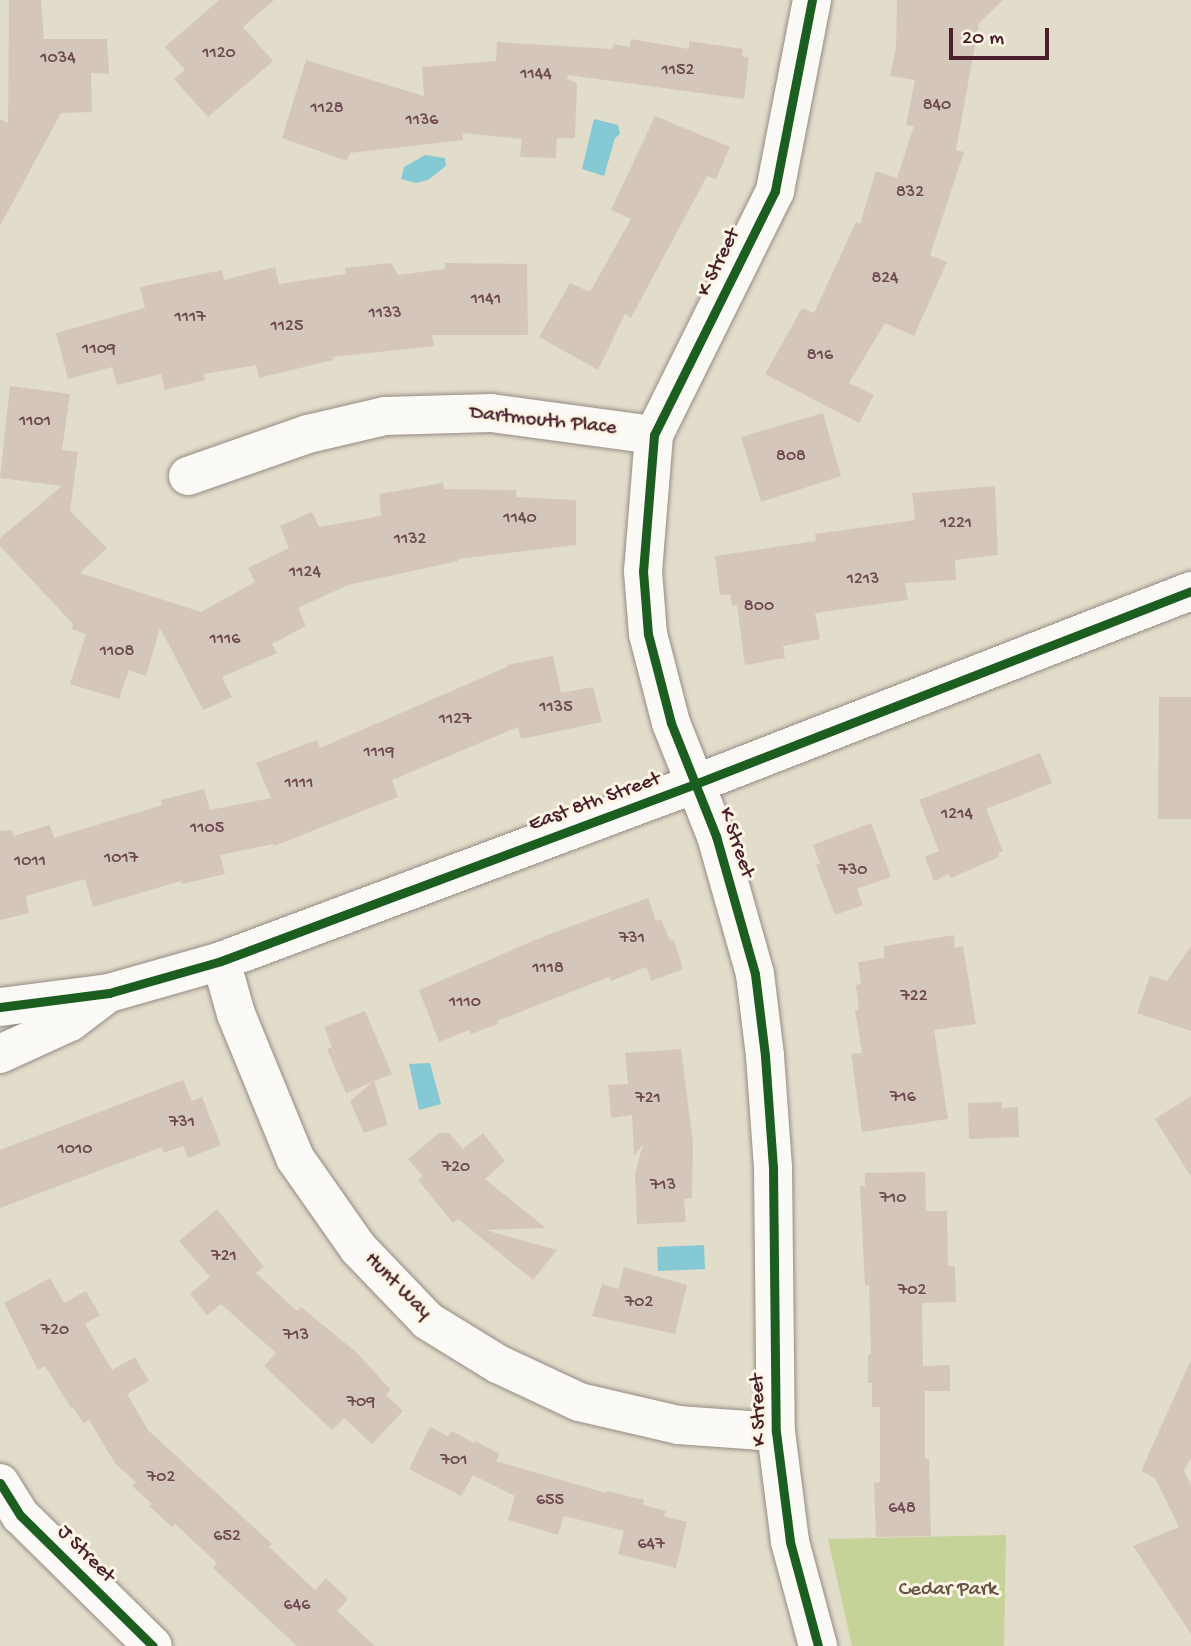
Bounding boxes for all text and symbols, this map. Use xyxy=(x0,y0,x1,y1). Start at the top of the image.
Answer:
scale bar xyxy=(953,14,1053,58)
text: 20 m xyxy=(962,27,1004,52)
house number: 1120 xyxy=(202,43,236,65)
house number: 1034 xyxy=(40,48,76,70)
house number: 1152 xyxy=(662,60,694,82)
house number: 1144 xyxy=(520,64,552,86)
house number: 840 xyxy=(923,95,951,117)
house number: 1128 xyxy=(310,98,344,120)
house number: 1136 xyxy=(405,110,439,132)
house number: 832 xyxy=(896,182,924,204)
street label: K Street xyxy=(693,225,747,301)
house number: 824 xyxy=(871,268,899,290)
house number: 1141 xyxy=(471,289,501,311)
house number: 1133 xyxy=(368,303,402,325)
house number: 1117 xyxy=(174,307,206,329)
house number: 1125 xyxy=(271,316,303,338)
house number: 1109 xyxy=(82,339,116,361)
house number: 816 xyxy=(807,345,833,367)
street label: Dartmouth Place xyxy=(468,402,618,442)
house number: 1101 xyxy=(19,411,51,433)
house number: 808 xyxy=(776,446,806,468)
house number: 1140 xyxy=(503,508,537,530)
house number: 1221 xyxy=(940,513,972,535)
house number: 1132 xyxy=(394,529,426,551)
house number: 1124 xyxy=(289,562,321,584)
house number: 1213 xyxy=(847,569,879,591)
house number: 800 xyxy=(744,596,774,618)
house number: 1116 xyxy=(210,629,240,651)
house number: 1108 xyxy=(100,641,134,663)
house number: 1135 xyxy=(539,697,573,719)
house number: 1127 xyxy=(439,709,471,731)
house number: 1119 xyxy=(364,742,394,764)
street label: East 8th Street xyxy=(526,768,664,838)
house number: 1111 xyxy=(284,773,314,795)
house number: 1214 xyxy=(941,804,973,826)
street label: K Street xyxy=(711,805,759,881)
house number: 1105 xyxy=(190,818,224,840)
house number: 1017 xyxy=(104,848,138,870)
house number: 1011 xyxy=(14,851,46,873)
house number: 730 xyxy=(839,860,867,882)
house number: 731 xyxy=(619,928,645,950)
house number: 1118 xyxy=(532,958,564,980)
house number: 722 xyxy=(900,986,928,1008)
house number: 1110 xyxy=(449,992,481,1014)
house number: 716 xyxy=(890,1087,916,1109)
house number: 721 xyxy=(635,1088,661,1110)
house number: 731 xyxy=(169,1112,195,1134)
house number: 1010 xyxy=(58,1139,92,1161)
house number: 720 xyxy=(442,1157,470,1179)
house number: 713 xyxy=(650,1175,676,1197)
house number: 710 xyxy=(880,1188,906,1210)
house number: 721 xyxy=(211,1246,237,1268)
street label: Hunt Way xyxy=(358,1248,436,1326)
house number: 702 xyxy=(898,1280,926,1302)
house number: 702 xyxy=(625,1292,653,1314)
house number: 720 xyxy=(41,1320,69,1342)
house number: 713 xyxy=(283,1325,309,1347)
street label: K Street xyxy=(746,1373,774,1447)
house number: 709 xyxy=(347,1392,375,1414)
house number: 701 xyxy=(441,1450,467,1472)
house number: 702 xyxy=(147,1467,175,1489)
house number: 655 xyxy=(536,1490,564,1512)
house number: 648 xyxy=(888,1498,916,1520)
street label: J Street xyxy=(51,1521,119,1589)
house number: 652 xyxy=(213,1526,241,1548)
house number: 647 xyxy=(638,1534,664,1556)
park label: Cedar Park xyxy=(899,1578,997,1604)
house number: 646 xyxy=(284,1595,310,1617)

